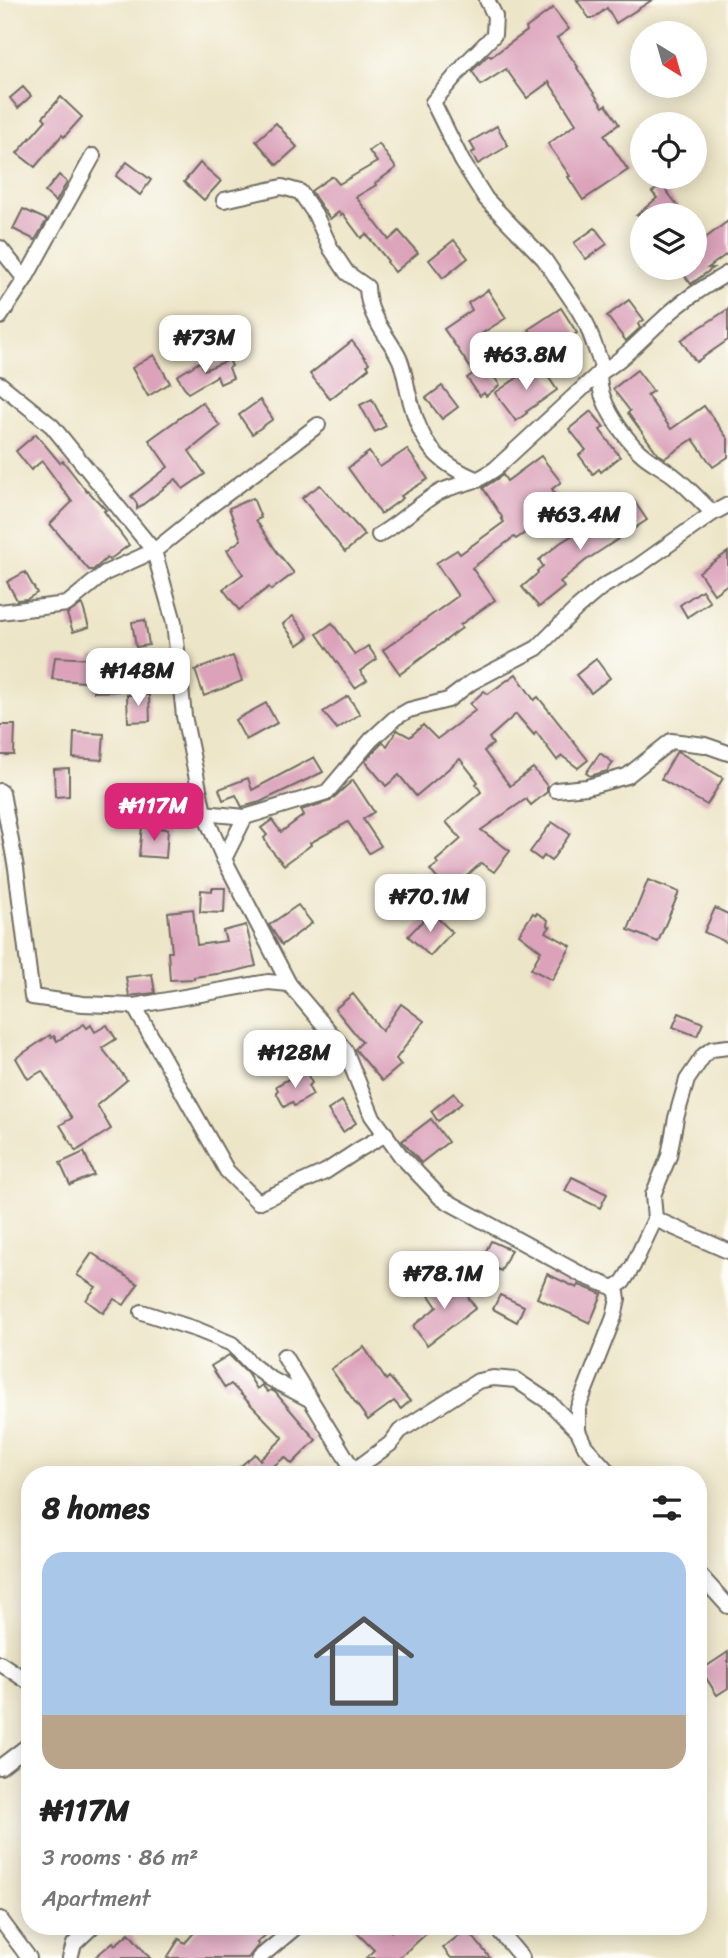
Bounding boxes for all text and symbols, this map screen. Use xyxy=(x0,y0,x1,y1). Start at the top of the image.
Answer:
north arrow xyxy=(630,21,707,98)
map controls xyxy=(630,21,707,280)
button: locate xyxy=(630,112,707,189)
button: layers xyxy=(630,203,707,280)
pin: ₦73M xyxy=(164,316,246,375)
text: ₦73M xyxy=(175,317,235,358)
pin: ₦63.8M xyxy=(469,332,583,392)
text: ₦63.8M xyxy=(486,334,566,375)
pin: ₦63.4M xyxy=(523,492,637,552)
text: ₦63.4M xyxy=(539,494,621,535)
pin: ₦148M xyxy=(89,648,187,708)
text: ₦148M xyxy=(102,650,174,691)
pin: ₦117M xyxy=(105,784,203,843)
text: ₦117M xyxy=(121,785,187,826)
pin: ₦70.1M xyxy=(373,874,487,934)
text: ₦70.1M xyxy=(391,876,469,917)
pin: ₦128M xyxy=(246,1030,344,1090)
text: ₦128M xyxy=(259,1032,331,1073)
pin: ₦78.1M xyxy=(387,1252,501,1311)
text: ₦78.1M xyxy=(405,1253,483,1294)
text: 8 homes xyxy=(42,1481,150,1535)
icon: filters xyxy=(648,1489,686,1527)
icon: home xyxy=(301,1598,427,1724)
text: ₦117M xyxy=(42,1783,129,1837)
text: 3 rooms · 86 m² xyxy=(42,1837,198,1878)
text: Apartment xyxy=(42,1878,151,1919)

